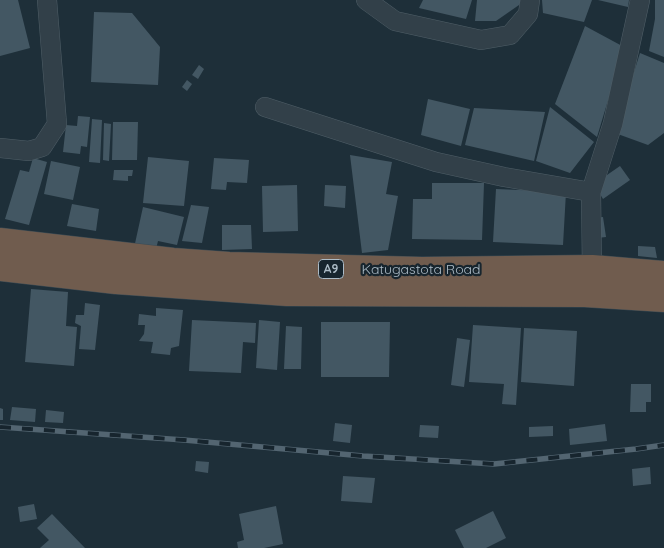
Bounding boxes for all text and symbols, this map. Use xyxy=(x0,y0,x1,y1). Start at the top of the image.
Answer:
road number: A9 xyxy=(318,260,344,278)
street label: Katugastota Road xyxy=(361,262,481,278)

